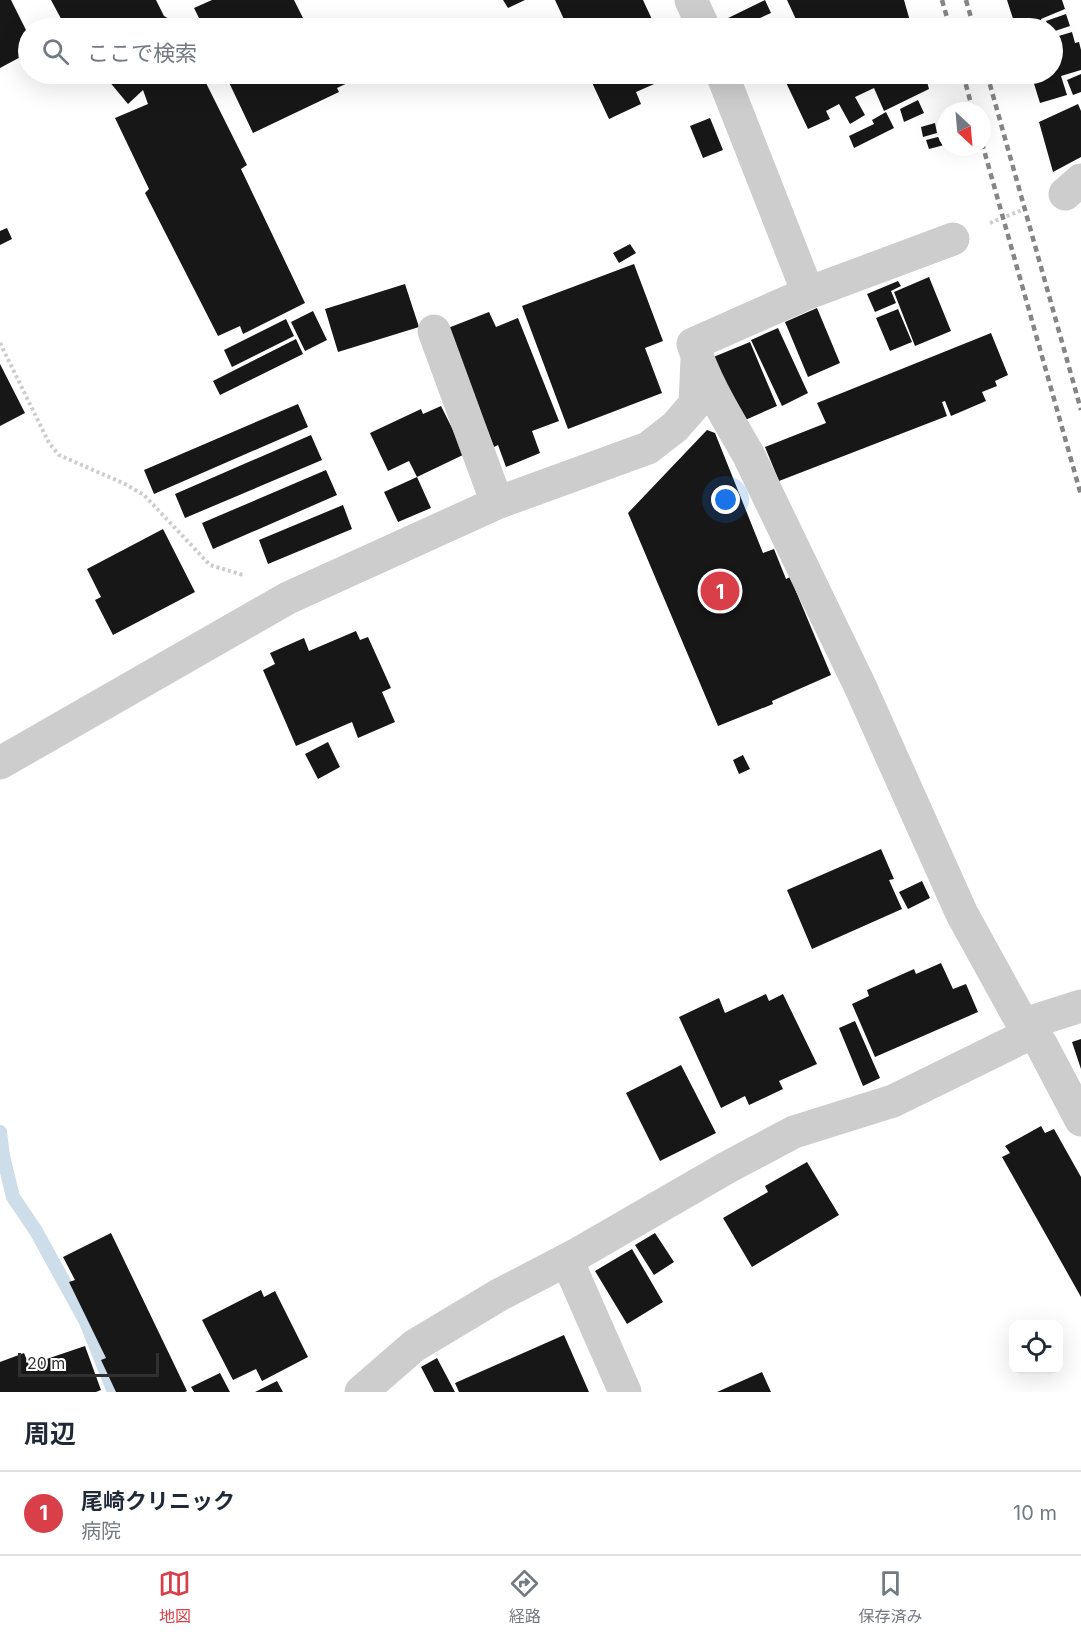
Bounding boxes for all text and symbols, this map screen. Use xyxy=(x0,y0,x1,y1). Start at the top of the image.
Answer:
search box xyxy=(18,18,1063,84)
icon: search xyxy=(39,35,72,68)
text: ここで検索 xyxy=(87,40,197,66)
north arrow xyxy=(937,102,991,156)
your location xyxy=(711,485,740,514)
pin: 1 xyxy=(700,568,740,614)
map controls xyxy=(1009,1320,1063,1374)
button: locate xyxy=(1009,1320,1063,1374)
scale bar xyxy=(18,1350,159,1378)
text: 20 m xyxy=(27,1353,65,1373)
text: 周辺 xyxy=(24,1418,76,1449)
text: 尾崎クリニック xyxy=(81,1488,235,1514)
text: 1 xyxy=(39,1501,48,1525)
text: 10 m xyxy=(1013,1501,1057,1525)
text: 病院 xyxy=(81,1519,121,1543)
tab: 地図 xyxy=(158,1567,191,1627)
tab: 経路 xyxy=(508,1567,541,1627)
tab: 保存済み xyxy=(858,1567,922,1627)

